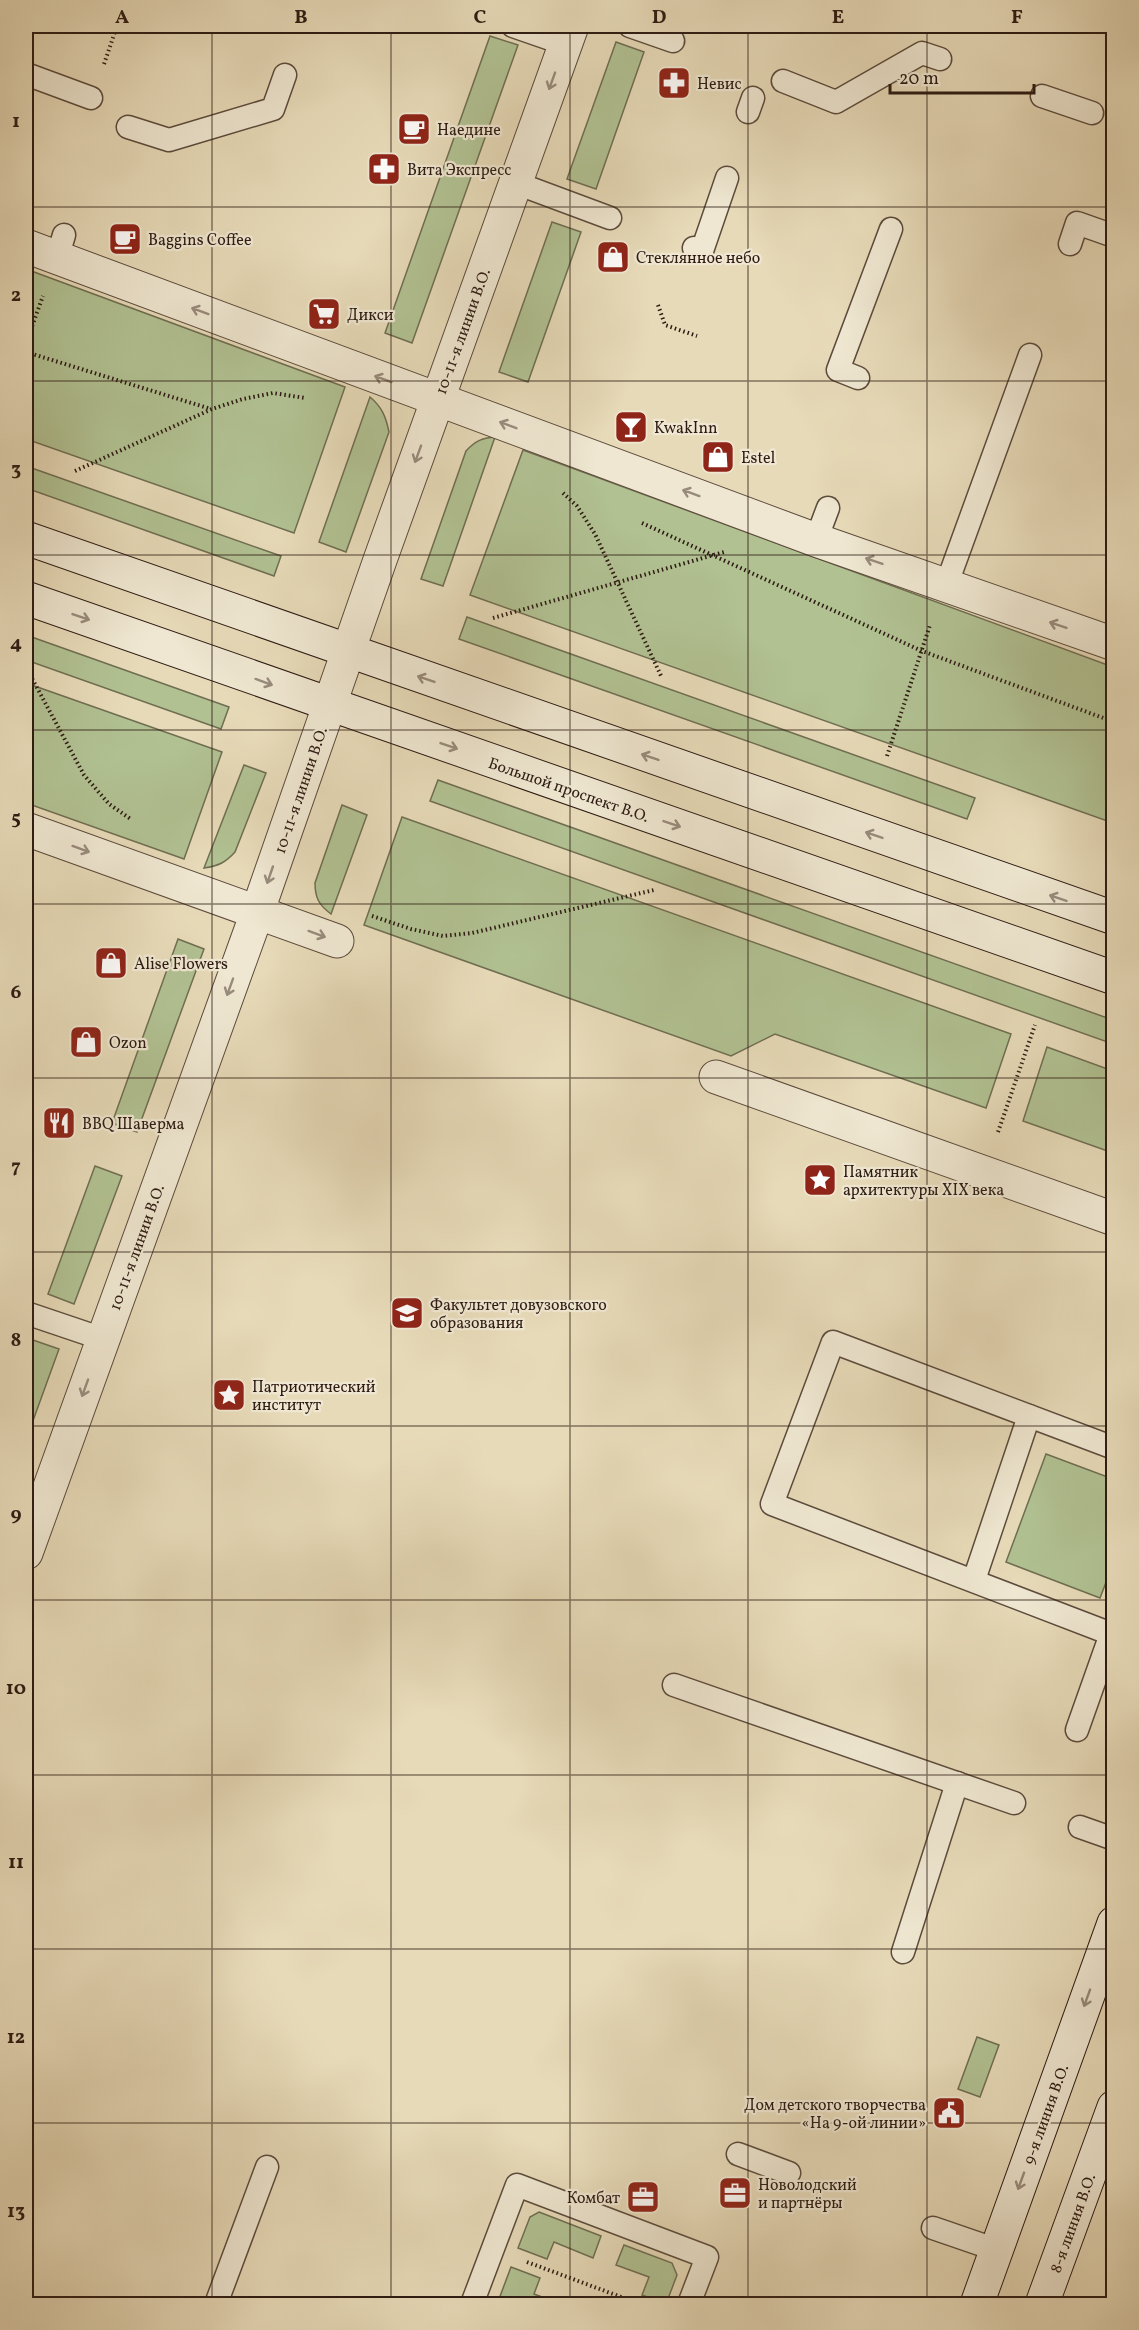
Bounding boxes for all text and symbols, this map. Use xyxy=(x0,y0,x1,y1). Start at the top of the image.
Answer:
text: A xyxy=(115,4,129,32)
text: B xyxy=(294,4,308,32)
text: C xyxy=(474,4,487,32)
text: D xyxy=(652,4,666,32)
text: E xyxy=(832,4,844,32)
text: F xyxy=(1011,4,1023,32)
scale bar xyxy=(890,57,1034,95)
pharmacy icon: Невис xyxy=(656,65,692,101)
text: 20 m xyxy=(899,67,939,92)
one-way arrow xyxy=(546,71,557,89)
place label: Невис xyxy=(697,74,742,96)
text: 1 xyxy=(12,108,20,136)
cafe icon: Наедине xyxy=(396,111,432,147)
place label: Наедине xyxy=(437,120,501,142)
pharmacy icon: Вита Экспресс xyxy=(366,151,402,187)
place label: Вита Экспресс xyxy=(407,160,511,182)
cafe icon: Baggins Coffee xyxy=(107,221,143,257)
place label: Baggins Coffee xyxy=(148,230,251,252)
shop icon: Стеклянное небо xyxy=(595,239,631,275)
place label: Стеклянное небо xyxy=(636,248,760,270)
street label: 10-11-я линии В.О. xyxy=(431,266,497,398)
text: 2 xyxy=(11,282,21,310)
supermarket icon: Дикси xyxy=(306,296,342,332)
one-way arrow xyxy=(191,305,210,316)
place label: Дикси xyxy=(347,305,394,327)
one-way arrow xyxy=(374,372,392,383)
bar icon: KwakInn xyxy=(613,409,649,445)
place label: KwakInn xyxy=(654,418,718,440)
one-way arrow xyxy=(500,419,518,430)
shop icon: Estel xyxy=(700,439,736,475)
one-way arrow xyxy=(412,444,423,462)
place label: Estel xyxy=(741,448,776,470)
text: 3 xyxy=(11,456,21,484)
one-way arrow xyxy=(682,487,701,498)
one-way arrow xyxy=(865,554,884,565)
one-way arrow xyxy=(71,613,90,624)
one-way arrow xyxy=(1049,618,1068,629)
text: 4 xyxy=(10,630,22,658)
one-way arrow xyxy=(417,673,436,684)
one-way arrow xyxy=(255,678,273,689)
street label: 10-11-я линии В.О. xyxy=(270,724,334,857)
one-way arrow xyxy=(439,742,457,753)
one-way arrow xyxy=(641,750,660,761)
street label: Большой проспект В.О. xyxy=(485,753,652,829)
text: 5 xyxy=(11,805,21,833)
one-way arrow xyxy=(662,820,681,831)
one-way arrow xyxy=(865,828,884,839)
one-way arrow xyxy=(71,844,89,855)
one-way arrow xyxy=(264,865,275,884)
one-way arrow xyxy=(1049,892,1068,903)
one-way arrow xyxy=(307,929,326,940)
shop icon: Alise Flowers xyxy=(93,945,129,981)
place label: Alise Flowers xyxy=(134,954,228,976)
one-way arrow xyxy=(224,978,235,996)
text: 6 xyxy=(11,979,22,1007)
shop icon: Ozon xyxy=(68,1024,104,1060)
place label: Ozon xyxy=(109,1033,147,1055)
restaurant icon: BBQ Шаверма xyxy=(41,1105,77,1141)
place label: BBQ Шаверма xyxy=(82,1114,185,1136)
text: 7 xyxy=(11,1153,21,1181)
place icon: Памятник архитектуры XIX века xyxy=(802,1162,838,1198)
place label: Памятник архитектуры XIX века xyxy=(843,1162,1004,1202)
street label: 10-11-я линии В.О. xyxy=(105,1182,171,1314)
school or university icon: Факультет довузовского образования xyxy=(389,1295,425,1331)
place label: Факультет довузовского образования xyxy=(430,1295,607,1335)
text: 8 xyxy=(11,1327,21,1355)
place icon: Патриотический институт xyxy=(211,1377,247,1413)
place label: Патриотический институт xyxy=(252,1377,376,1417)
one-way arrow xyxy=(79,1378,90,1397)
text: 9 xyxy=(10,1501,22,1529)
text: 10 xyxy=(6,1675,26,1703)
text: 11 xyxy=(8,1849,24,1877)
one-way arrow xyxy=(1080,1988,1091,2007)
text: 12 xyxy=(7,2024,25,2052)
street label: 9-я линия В.О. xyxy=(1019,2062,1075,2168)
place label: Дом детского творчества «На 9-ой линии» xyxy=(744,2095,926,2135)
public building icon: Дом детского творчества «На 9-ой линии» xyxy=(931,2095,967,2131)
street label: 8-я линия В.О. xyxy=(1046,2171,1102,2277)
one-way arrow xyxy=(1015,2172,1026,2190)
office icon: Новолодский и партнёры xyxy=(717,2175,753,2211)
place label: Новолодский и партнёры xyxy=(758,2175,857,2215)
office icon: Комбат xyxy=(625,2179,661,2215)
place label: Комбат xyxy=(567,2188,620,2210)
text: 13 xyxy=(7,2198,25,2226)

